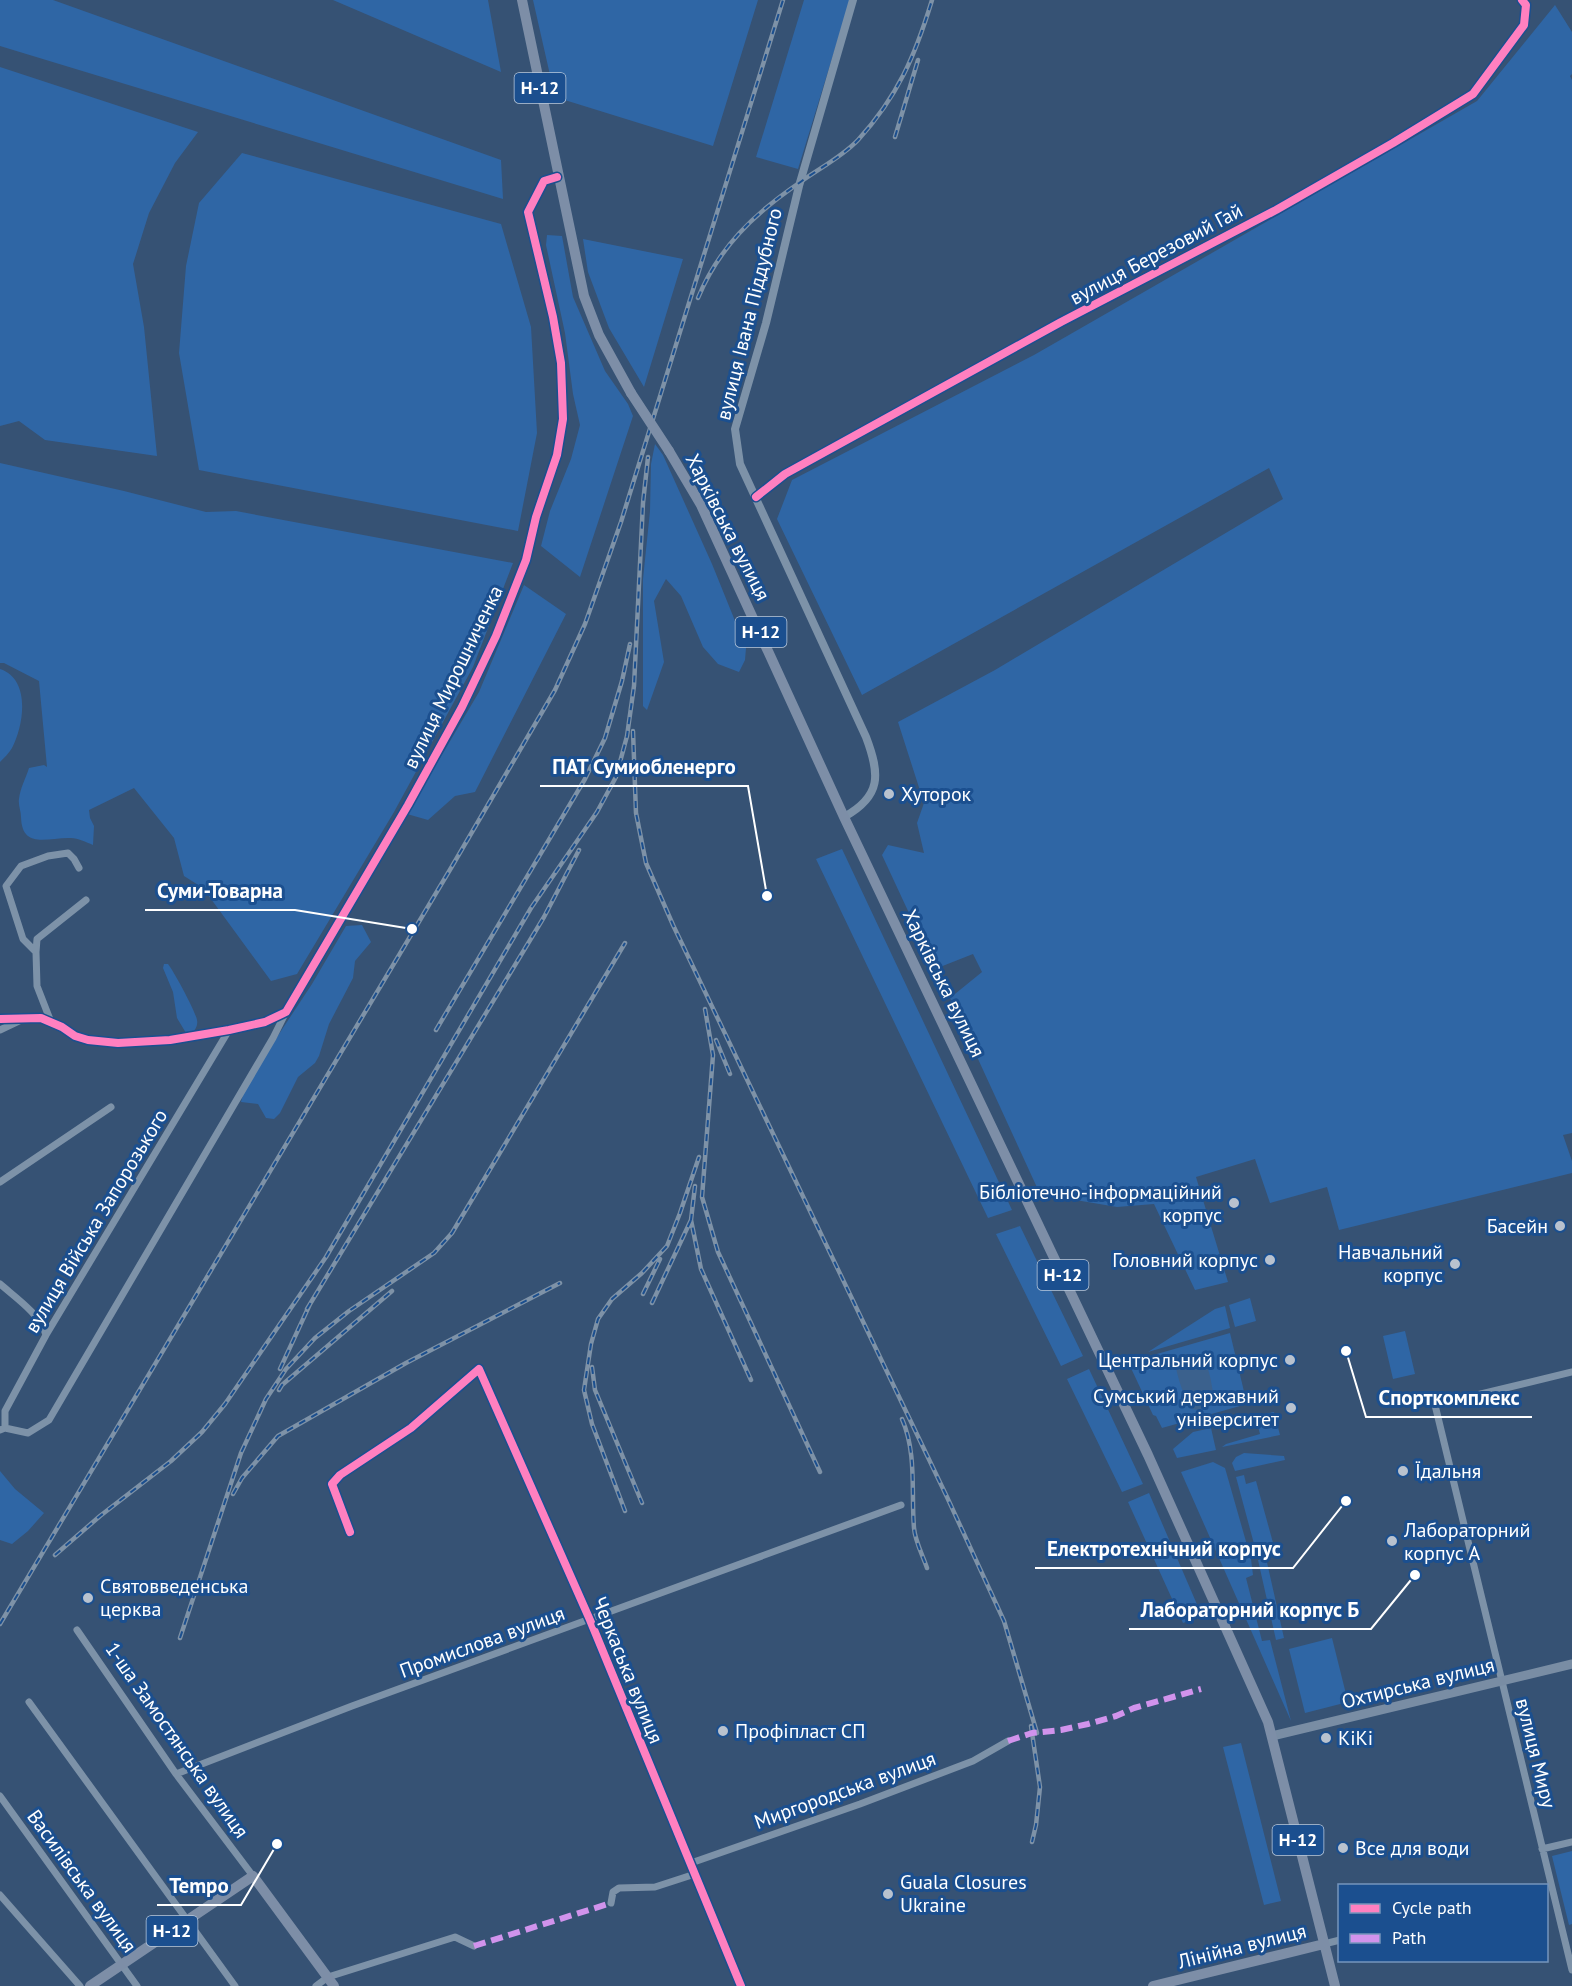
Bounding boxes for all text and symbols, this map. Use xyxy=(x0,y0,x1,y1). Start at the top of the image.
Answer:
road number: Н-12 xyxy=(514,73,566,103)
street label: вулиця Березовий Гай xyxy=(1065,197,1247,311)
street label: вулиця Івана Піддубного xyxy=(710,205,788,423)
street label: Харківська вулиця xyxy=(680,449,776,605)
street label: вулиця Мирошниченка xyxy=(397,581,509,773)
road number: Н-12 xyxy=(736,617,786,647)
callout: ПАТ Сумиобленерго xyxy=(540,747,748,786)
text: ПАТ Сумиобленерго xyxy=(552,753,736,780)
place label: Хуторок xyxy=(901,781,972,807)
marker: Хуторок xyxy=(882,787,896,801)
callout: Суми-Товарна xyxy=(145,871,295,910)
text: Суми-Товарна xyxy=(157,877,283,904)
street label: Харківська вулиця xyxy=(897,905,991,1061)
street label: вулиця Війська Запорозького xyxy=(19,1104,173,1338)
place label: Бібліотечно-інформаційний корпус xyxy=(979,1179,1222,1228)
marker: Бібліотечно-інформаційний корпус xyxy=(1227,1196,1241,1210)
place label: Басейн xyxy=(1487,1213,1548,1239)
marker: Басейн xyxy=(1553,1219,1567,1233)
place label: Навчальний корпус xyxy=(1338,1239,1443,1288)
place label: Головний корпус xyxy=(1112,1247,1258,1273)
marker: Головний корпус xyxy=(1263,1253,1277,1267)
marker: Навчальний корпус xyxy=(1448,1257,1462,1271)
road number: Н-12 xyxy=(1038,1260,1088,1290)
place label: Центральний корпус xyxy=(1098,1347,1278,1373)
marker: Центральний корпус xyxy=(1283,1353,1297,1367)
callout: Спорткомплекс xyxy=(1366,1378,1532,1417)
place label: Сумський державний університет xyxy=(1093,1383,1279,1432)
text: Спорткомплекс xyxy=(1378,1384,1520,1411)
marker: Сумський державний університет xyxy=(1284,1401,1298,1415)
place label: Їдальня xyxy=(1415,1458,1481,1484)
marker: Їдальня xyxy=(1396,1464,1410,1478)
place label: Лабораторний корпус А xyxy=(1403,1517,1530,1566)
callout: Електротехнічний корпус xyxy=(1035,1529,1293,1568)
marker: Лабораторний корпус А xyxy=(1385,1534,1399,1548)
text: Електротехнічний корпус xyxy=(1047,1535,1281,1562)
place label: Святовведенська церква xyxy=(100,1573,249,1622)
callout: Лабораторний корпус Б xyxy=(1129,1590,1371,1629)
marker: Святовведенська церква xyxy=(81,1591,95,1605)
street label: Черкаська вулиця xyxy=(587,1593,669,1747)
text: Лабораторний корпус Б xyxy=(1140,1596,1359,1623)
street label: Промислова вулиця xyxy=(396,1600,568,1684)
street label: 1-ша Замостянська вулиця xyxy=(100,1637,254,1843)
street label: Охтирська вулиця xyxy=(1339,1651,1497,1715)
street label: вулиця Миру xyxy=(1510,1695,1562,1811)
place label: Профіпласт СП xyxy=(735,1718,865,1744)
marker: Профіпласт СП xyxy=(716,1724,730,1738)
place label: КіКі xyxy=(1338,1725,1373,1751)
marker: КіКі xyxy=(1319,1731,1333,1745)
street label: Миргородська вулиця xyxy=(751,1745,939,1835)
street label: Василівська вулиця xyxy=(21,1804,143,1958)
road number: Н-12 xyxy=(1272,1825,1324,1855)
place label: Все для води xyxy=(1355,1835,1469,1861)
marker: Все для води xyxy=(1336,1841,1350,1855)
callout: Tempo xyxy=(157,1866,241,1905)
place label: Guala Closures Ukraine xyxy=(900,1869,1027,1918)
text: Tempo xyxy=(169,1872,229,1899)
legend xyxy=(1338,1884,1548,1962)
marker: Guala Closures Ukraine xyxy=(881,1887,895,1901)
text: Cycle path xyxy=(1392,1896,1472,1919)
road number: Н-12 xyxy=(146,1916,198,1946)
street label: Лінійна вулиця xyxy=(1174,1917,1309,1975)
text: Path xyxy=(1392,1926,1426,1949)

